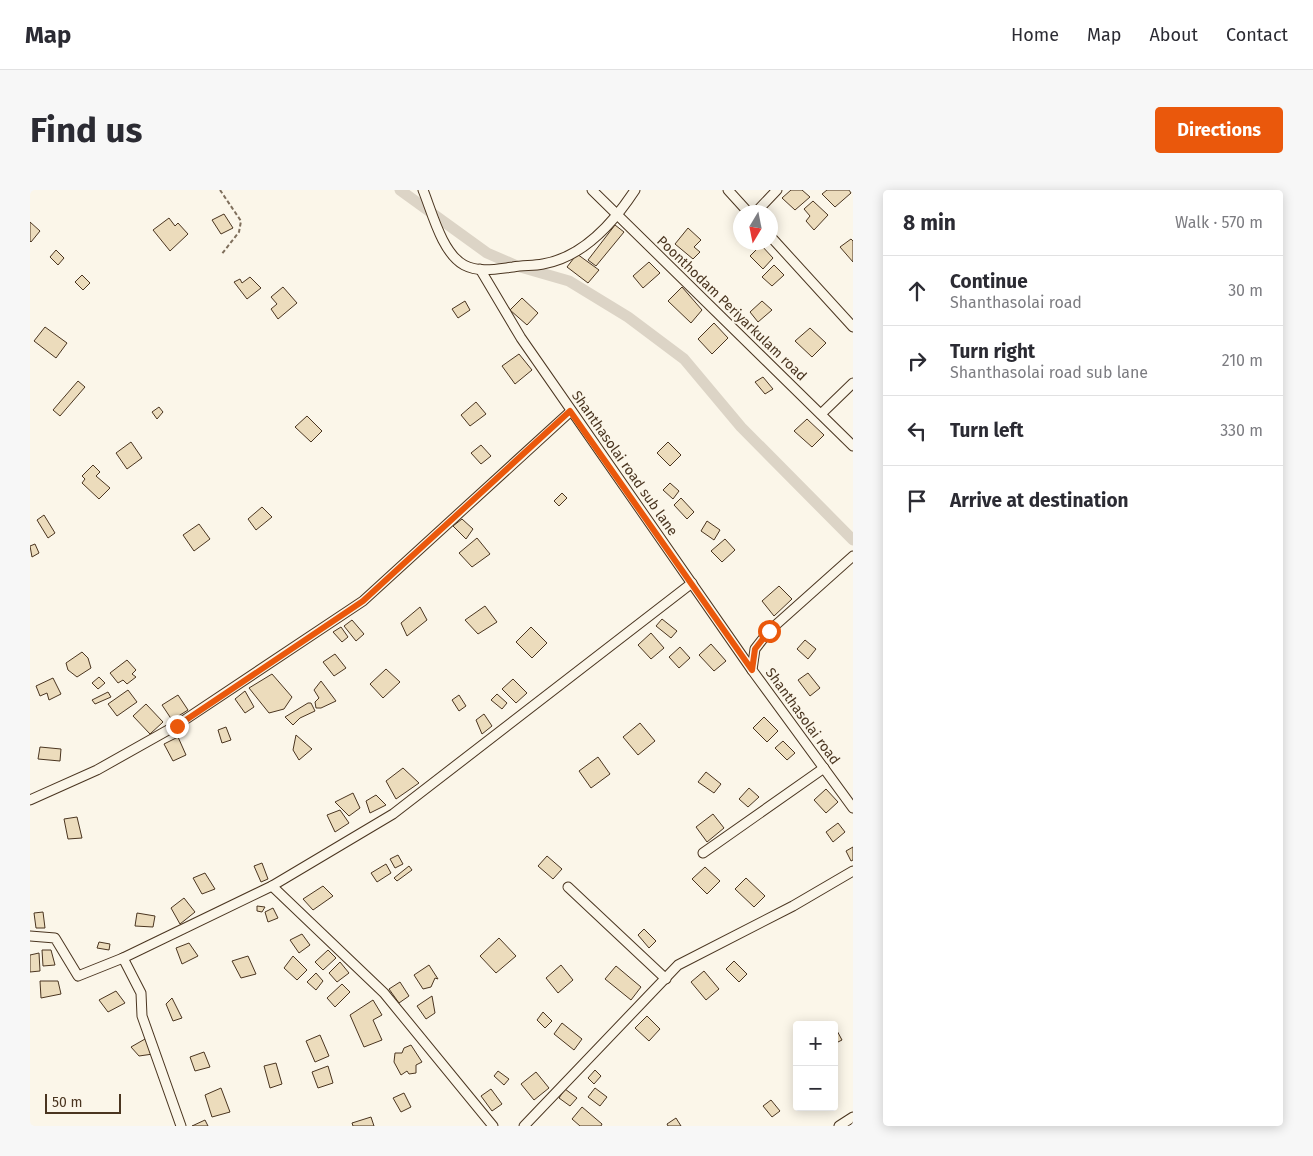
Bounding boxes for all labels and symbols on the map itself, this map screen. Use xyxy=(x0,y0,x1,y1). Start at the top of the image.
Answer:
north arrow xyxy=(733,205,778,250)
street label: Poonthodam Periyarkulam road xyxy=(653,232,810,384)
street label: Shanthasolai road sub lane xyxy=(568,387,681,539)
route start xyxy=(758,620,781,643)
street label: Shanthasolai road xyxy=(762,665,843,768)
route end xyxy=(166,715,189,738)
scale bar xyxy=(45,1091,121,1114)

